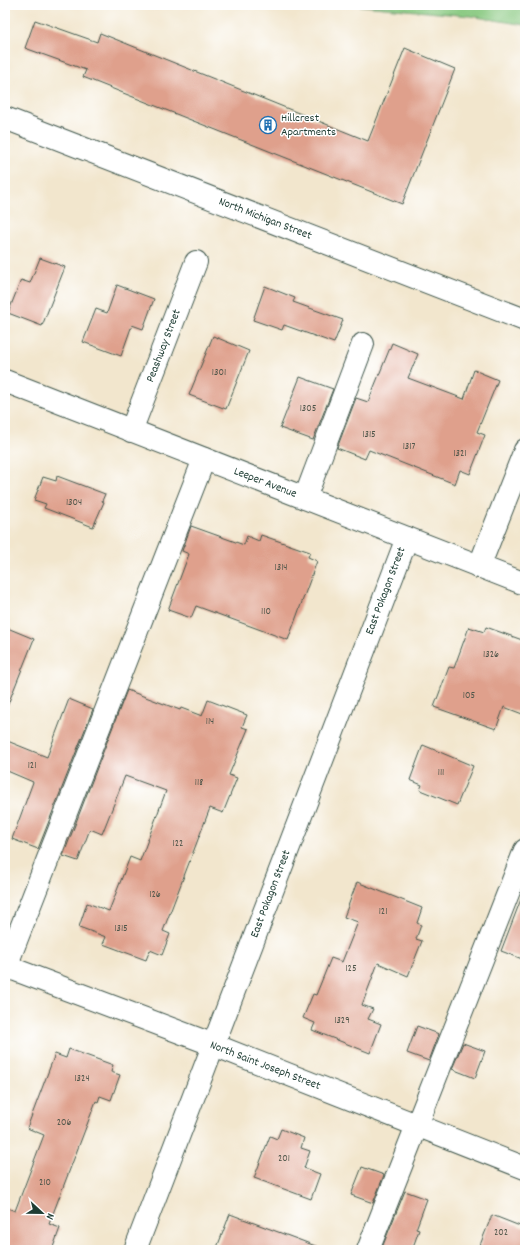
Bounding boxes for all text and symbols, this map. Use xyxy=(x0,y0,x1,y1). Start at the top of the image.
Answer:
place label: Hillcrest Apartments xyxy=(281,110,336,141)
building icon: Hillcrest Apartments xyxy=(258,115,278,135)
street label: North Michigan Street xyxy=(216,193,315,245)
street label: Peashway Street xyxy=(142,306,186,385)
house number: 1301 xyxy=(212,366,226,380)
house number: 1305 xyxy=(300,402,317,416)
house number: 1315 xyxy=(362,428,376,442)
house number: 1317 xyxy=(403,440,415,454)
house number: 1321 xyxy=(453,447,467,461)
street label: Leeper Avenue xyxy=(231,463,299,503)
house number: 1304 xyxy=(66,496,82,510)
street label: East Pokagon Street xyxy=(361,544,411,637)
house number: 1314 xyxy=(275,561,287,575)
house number: 110 xyxy=(261,605,271,619)
house number: 1326 xyxy=(483,648,499,662)
house number: 105 xyxy=(463,689,475,703)
house number: 114 xyxy=(206,715,214,729)
house number: 121 xyxy=(28,759,36,773)
house number: 111 xyxy=(438,766,444,780)
house number: 118 xyxy=(195,776,203,790)
house number: 122 xyxy=(173,837,183,851)
street label: East Pokagon Street xyxy=(246,847,296,940)
house number: 126 xyxy=(149,888,161,902)
house number: 121 xyxy=(379,905,387,919)
house number: 1315 xyxy=(114,922,128,936)
house number: 125 xyxy=(345,962,357,976)
house number: 1329 xyxy=(334,1014,350,1028)
street label: North Saint Joseph Street xyxy=(207,1037,323,1095)
house number: 1324 xyxy=(74,1072,90,1086)
house number: 206 xyxy=(57,1116,71,1130)
house number: 201 xyxy=(278,1152,290,1166)
house number: 210 xyxy=(39,1176,51,1190)
north arrow xyxy=(22,1193,62,1233)
text: N xyxy=(41,1210,58,1222)
house number: 202 xyxy=(494,1226,508,1240)

